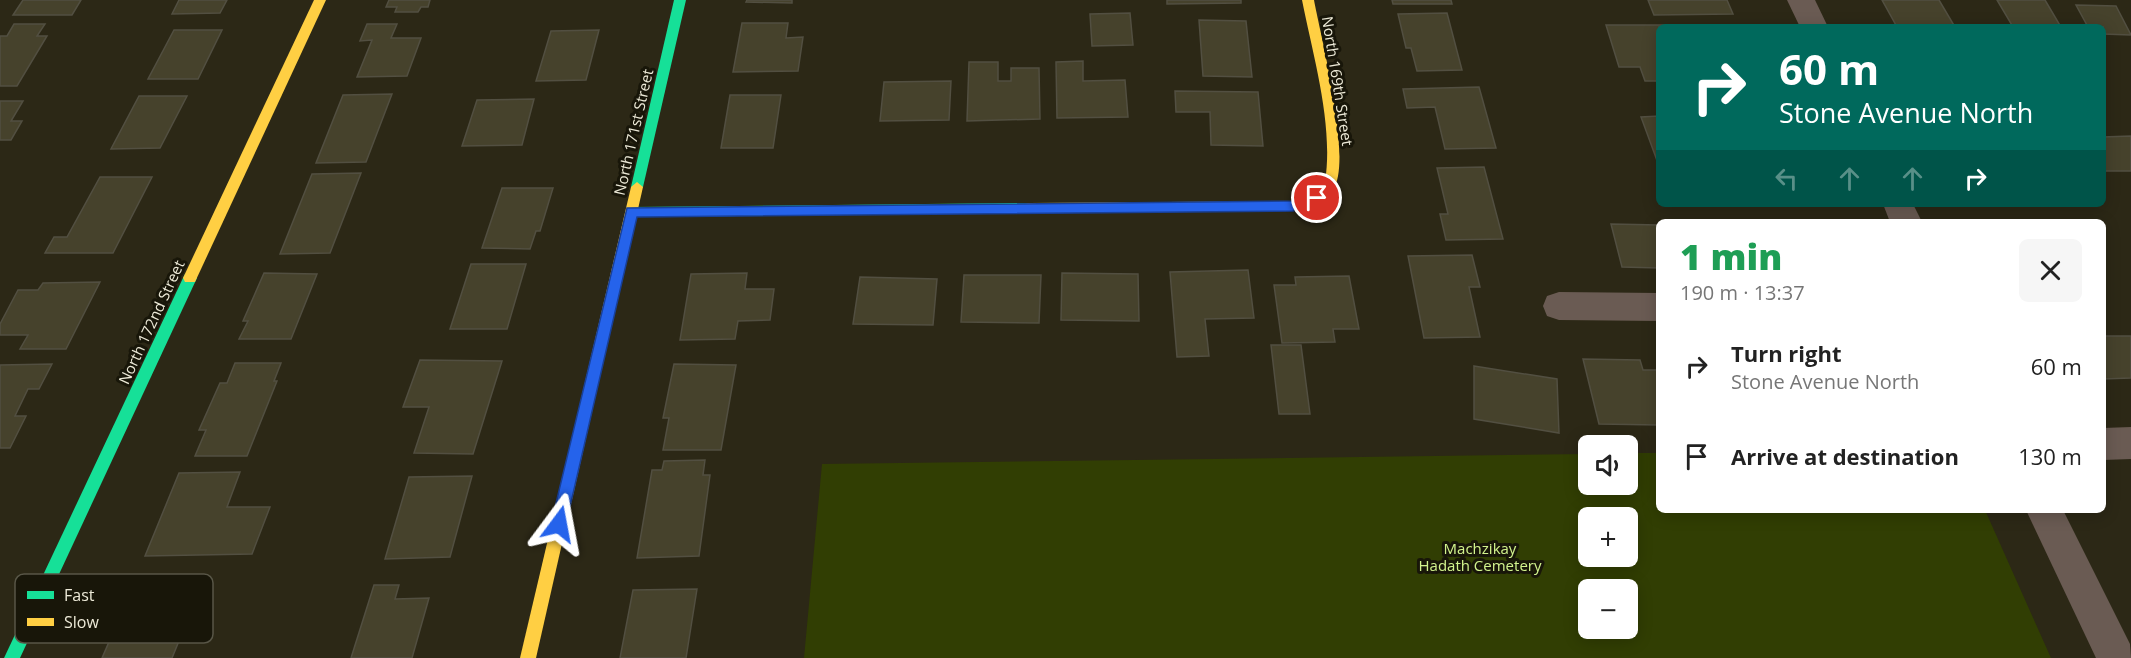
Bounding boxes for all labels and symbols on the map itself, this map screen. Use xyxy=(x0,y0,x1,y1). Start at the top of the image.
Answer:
street label: North 169th Street xyxy=(1318,15,1358,147)
street label: North 171st Street xyxy=(609,67,657,197)
pin xyxy=(1291,172,1342,223)
street label: North 172nd Street xyxy=(113,257,189,387)
position arrow xyxy=(527,492,591,556)
park label: Machzikay Hadath Cemetery xyxy=(1419,538,1542,575)
legend xyxy=(15,574,213,643)
text: Fast xyxy=(64,584,95,606)
text: Slow xyxy=(64,611,99,633)

